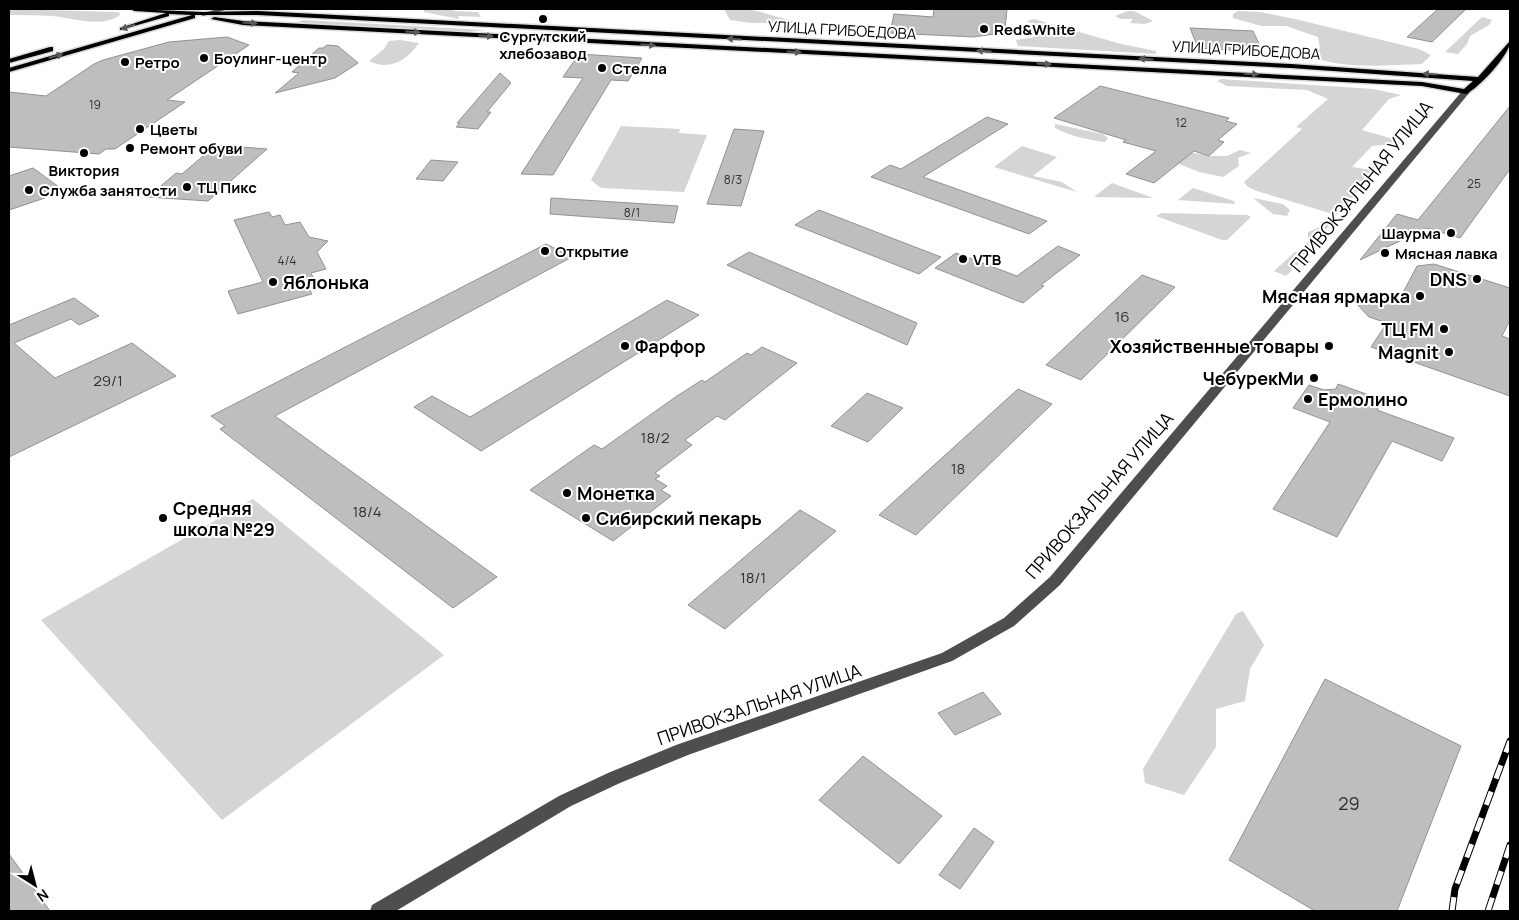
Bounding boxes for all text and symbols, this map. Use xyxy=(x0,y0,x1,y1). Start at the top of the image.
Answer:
marker: Сургутский хлебозавод xyxy=(537,13,549,25)
street label: УЛИЦА ГРИБОЕДОВА xyxy=(767,16,917,44)
place label: Red&White xyxy=(994,19,1076,40)
one-way arrow xyxy=(243,20,259,28)
one-way arrow xyxy=(120,23,135,31)
marker: Red&White xyxy=(978,23,990,35)
place label: Сургутский хлебозавод xyxy=(499,26,587,64)
one-way arrow xyxy=(405,28,421,36)
one-way arrow xyxy=(478,32,494,40)
one-way arrow xyxy=(726,35,742,43)
street label: УЛИЦА ГРИБОЕДОВА xyxy=(1171,36,1321,64)
one-way arrow xyxy=(640,41,656,49)
one-way arrow xyxy=(975,46,991,54)
place label: Боулинг-центр xyxy=(214,48,327,69)
one-way arrow xyxy=(786,48,802,56)
one-way arrow xyxy=(48,52,63,60)
place label: Ретро xyxy=(135,52,180,73)
marker: Боулинг-центр xyxy=(198,52,210,64)
one-way arrow xyxy=(1138,54,1154,62)
marker: Ретро xyxy=(119,56,131,68)
place label: Стелла xyxy=(612,58,667,79)
one-way arrow xyxy=(1036,61,1052,69)
marker: Стелла xyxy=(596,62,608,74)
one-way arrow xyxy=(1422,70,1438,78)
one-way arrow xyxy=(1244,71,1260,79)
street label: ПРИВОКЗАЛЬНАЯ УЛИЦА xyxy=(1284,95,1438,277)
house number: 19 xyxy=(89,96,101,113)
house number: 12 xyxy=(1175,114,1187,131)
place label: Цветы xyxy=(150,119,197,140)
marker: Цветы xyxy=(134,123,146,135)
place label: Ремонт обуви xyxy=(140,138,243,159)
marker: Ремонт обуви xyxy=(124,142,136,154)
marker: Виктория xyxy=(78,147,90,159)
place label: Виктория xyxy=(49,160,119,181)
house number: 8/3 xyxy=(724,171,742,188)
house number: 25 xyxy=(1467,175,1481,192)
place label: ТЦ Пикс xyxy=(197,177,257,198)
place label: Служба занятости xyxy=(39,180,177,201)
marker: ТЦ Пикс xyxy=(181,181,193,193)
marker: Служба занятости xyxy=(23,184,35,196)
house number: 8/1 xyxy=(624,204,640,221)
place label: Шаурма xyxy=(1381,223,1441,244)
marker: Шаурма xyxy=(1445,227,1457,239)
place label: Открытие xyxy=(555,241,629,262)
place label: Мясная лавка xyxy=(1395,243,1498,264)
marker: Открытие xyxy=(539,245,551,257)
marker: Мясная лавка xyxy=(1379,247,1391,259)
place label: VTB xyxy=(973,249,1002,270)
house number: 4/4 xyxy=(278,252,296,269)
marker: VTB xyxy=(957,253,969,265)
place label: DNS xyxy=(1430,267,1467,291)
place label: Яблонька xyxy=(283,270,369,294)
marker: DNS xyxy=(1471,273,1483,285)
marker: Яблонька xyxy=(267,276,279,288)
place label: Мясная ярмарка xyxy=(1262,284,1410,308)
marker: Мясная ярмарка xyxy=(1414,290,1426,302)
house number: 16 xyxy=(1114,306,1130,327)
place label: ТЦ FM xyxy=(1381,317,1434,341)
marker: ТЦ FM xyxy=(1438,323,1450,335)
place label: Фарфор xyxy=(635,334,706,358)
place label: Хозяйственные товары xyxy=(1110,334,1319,358)
marker: Фарфор xyxy=(619,340,631,352)
marker: Хозяйственные товары xyxy=(1323,340,1335,352)
place label: Magnit xyxy=(1378,340,1439,364)
marker: Magnit xyxy=(1443,346,1455,358)
place label: ЧебурекМи xyxy=(1203,366,1304,390)
house number: 29/1 xyxy=(93,370,123,391)
marker: ЧебурекМи xyxy=(1308,372,1320,384)
place label: Ермолино xyxy=(1318,387,1408,411)
marker: Ермолино xyxy=(1302,393,1314,405)
street label: ПРИВОКЗАЛЬНАЯ УЛИЦА xyxy=(1020,406,1179,584)
house number: 18/2 xyxy=(641,427,669,448)
house number: 18 xyxy=(951,458,965,479)
place label: Монетка xyxy=(577,481,655,505)
marker: Монетка xyxy=(561,487,573,499)
place label: Средняя школа №29 xyxy=(173,496,275,541)
house number: 18/4 xyxy=(352,501,382,522)
place label: Сибирский пекарь xyxy=(596,506,762,530)
marker: Средняя школа №29 xyxy=(157,512,169,524)
marker: Сибирский пекарь xyxy=(580,512,592,524)
house number: 18/1 xyxy=(740,567,766,588)
street label: ПРИВОКЗАЛЬНАЯ УЛИЦА xyxy=(654,658,865,750)
house number: 29 xyxy=(1338,791,1360,815)
north arrow xyxy=(10,860,60,910)
text: N xyxy=(33,885,53,907)

